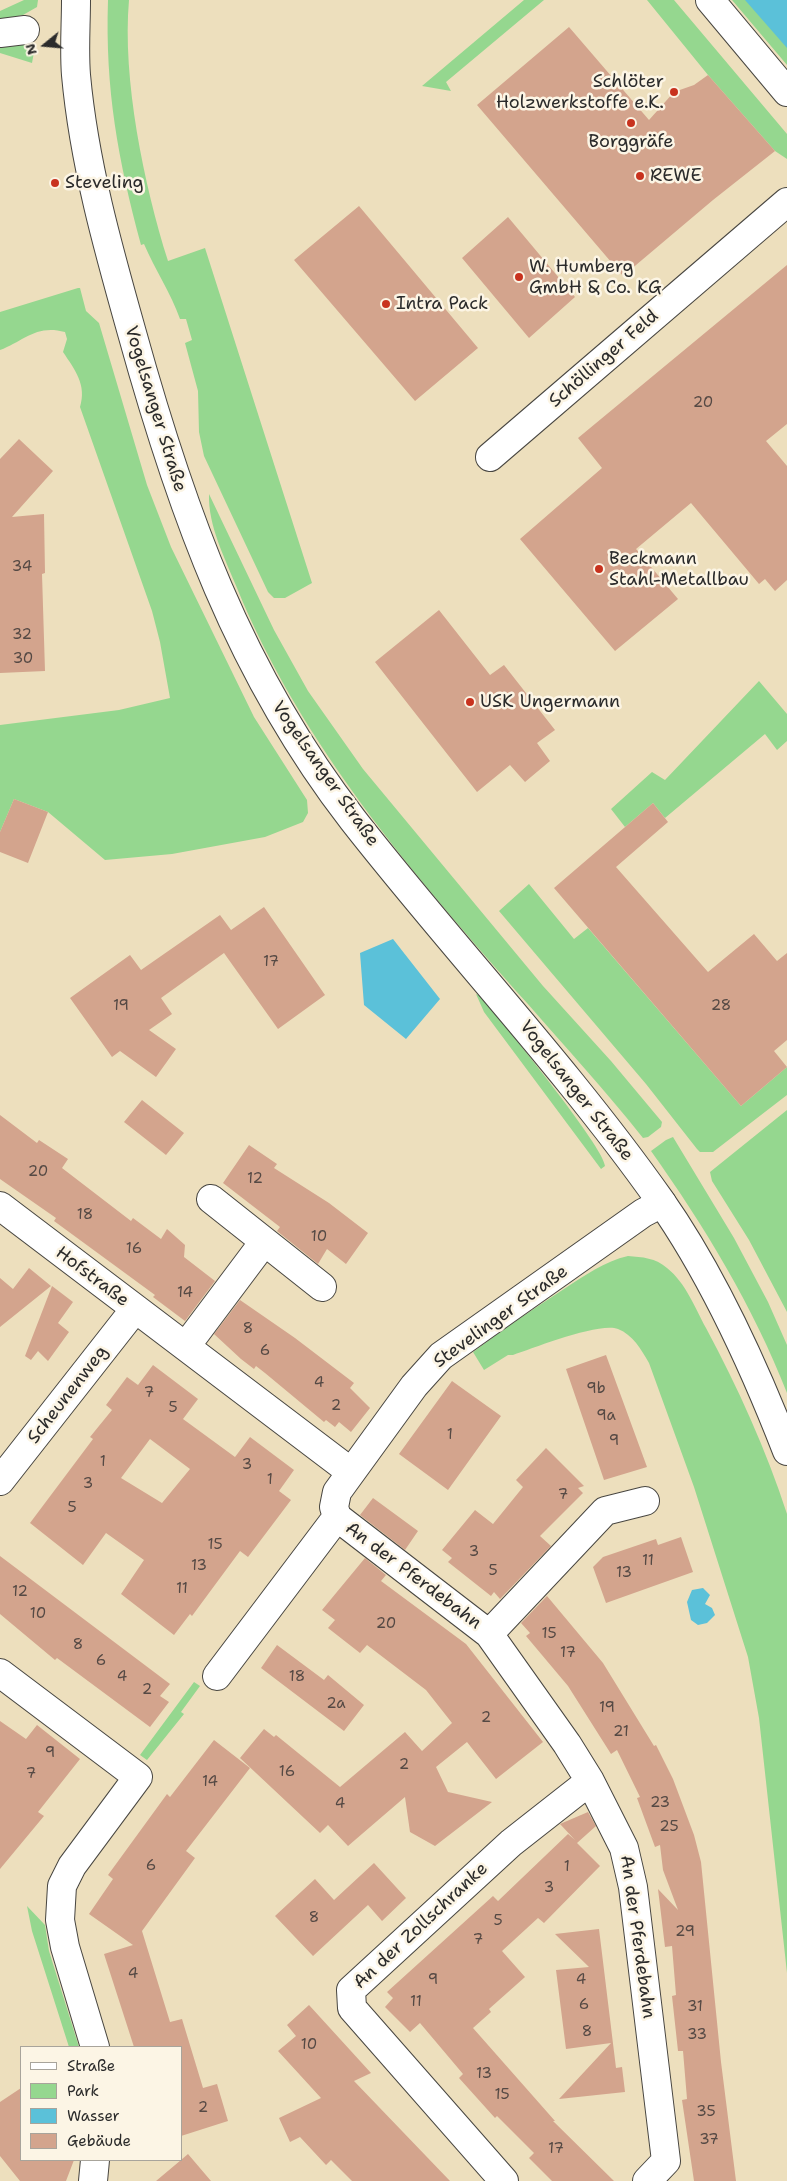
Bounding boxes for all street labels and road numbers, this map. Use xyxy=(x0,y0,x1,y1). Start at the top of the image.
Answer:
street label: Schöllinger Feld xyxy=(545,306,663,412)
street label: Vogelsanger Straße xyxy=(119,323,191,495)
street label: Vogelsanger Straße xyxy=(267,697,383,851)
street label: Vogelsanger Straße xyxy=(514,1016,638,1166)
street label: Hofstraße xyxy=(51,1242,133,1312)
street label: Stevelinger Straße xyxy=(430,1261,572,1373)
street label: Scheunenweg xyxy=(23,1342,113,1448)
street label: An der Pferdebahn xyxy=(341,1518,485,1634)
street label: An der Pferdebahn xyxy=(615,1854,659,2020)
street label: An der Zollschranke xyxy=(350,1858,492,1994)

